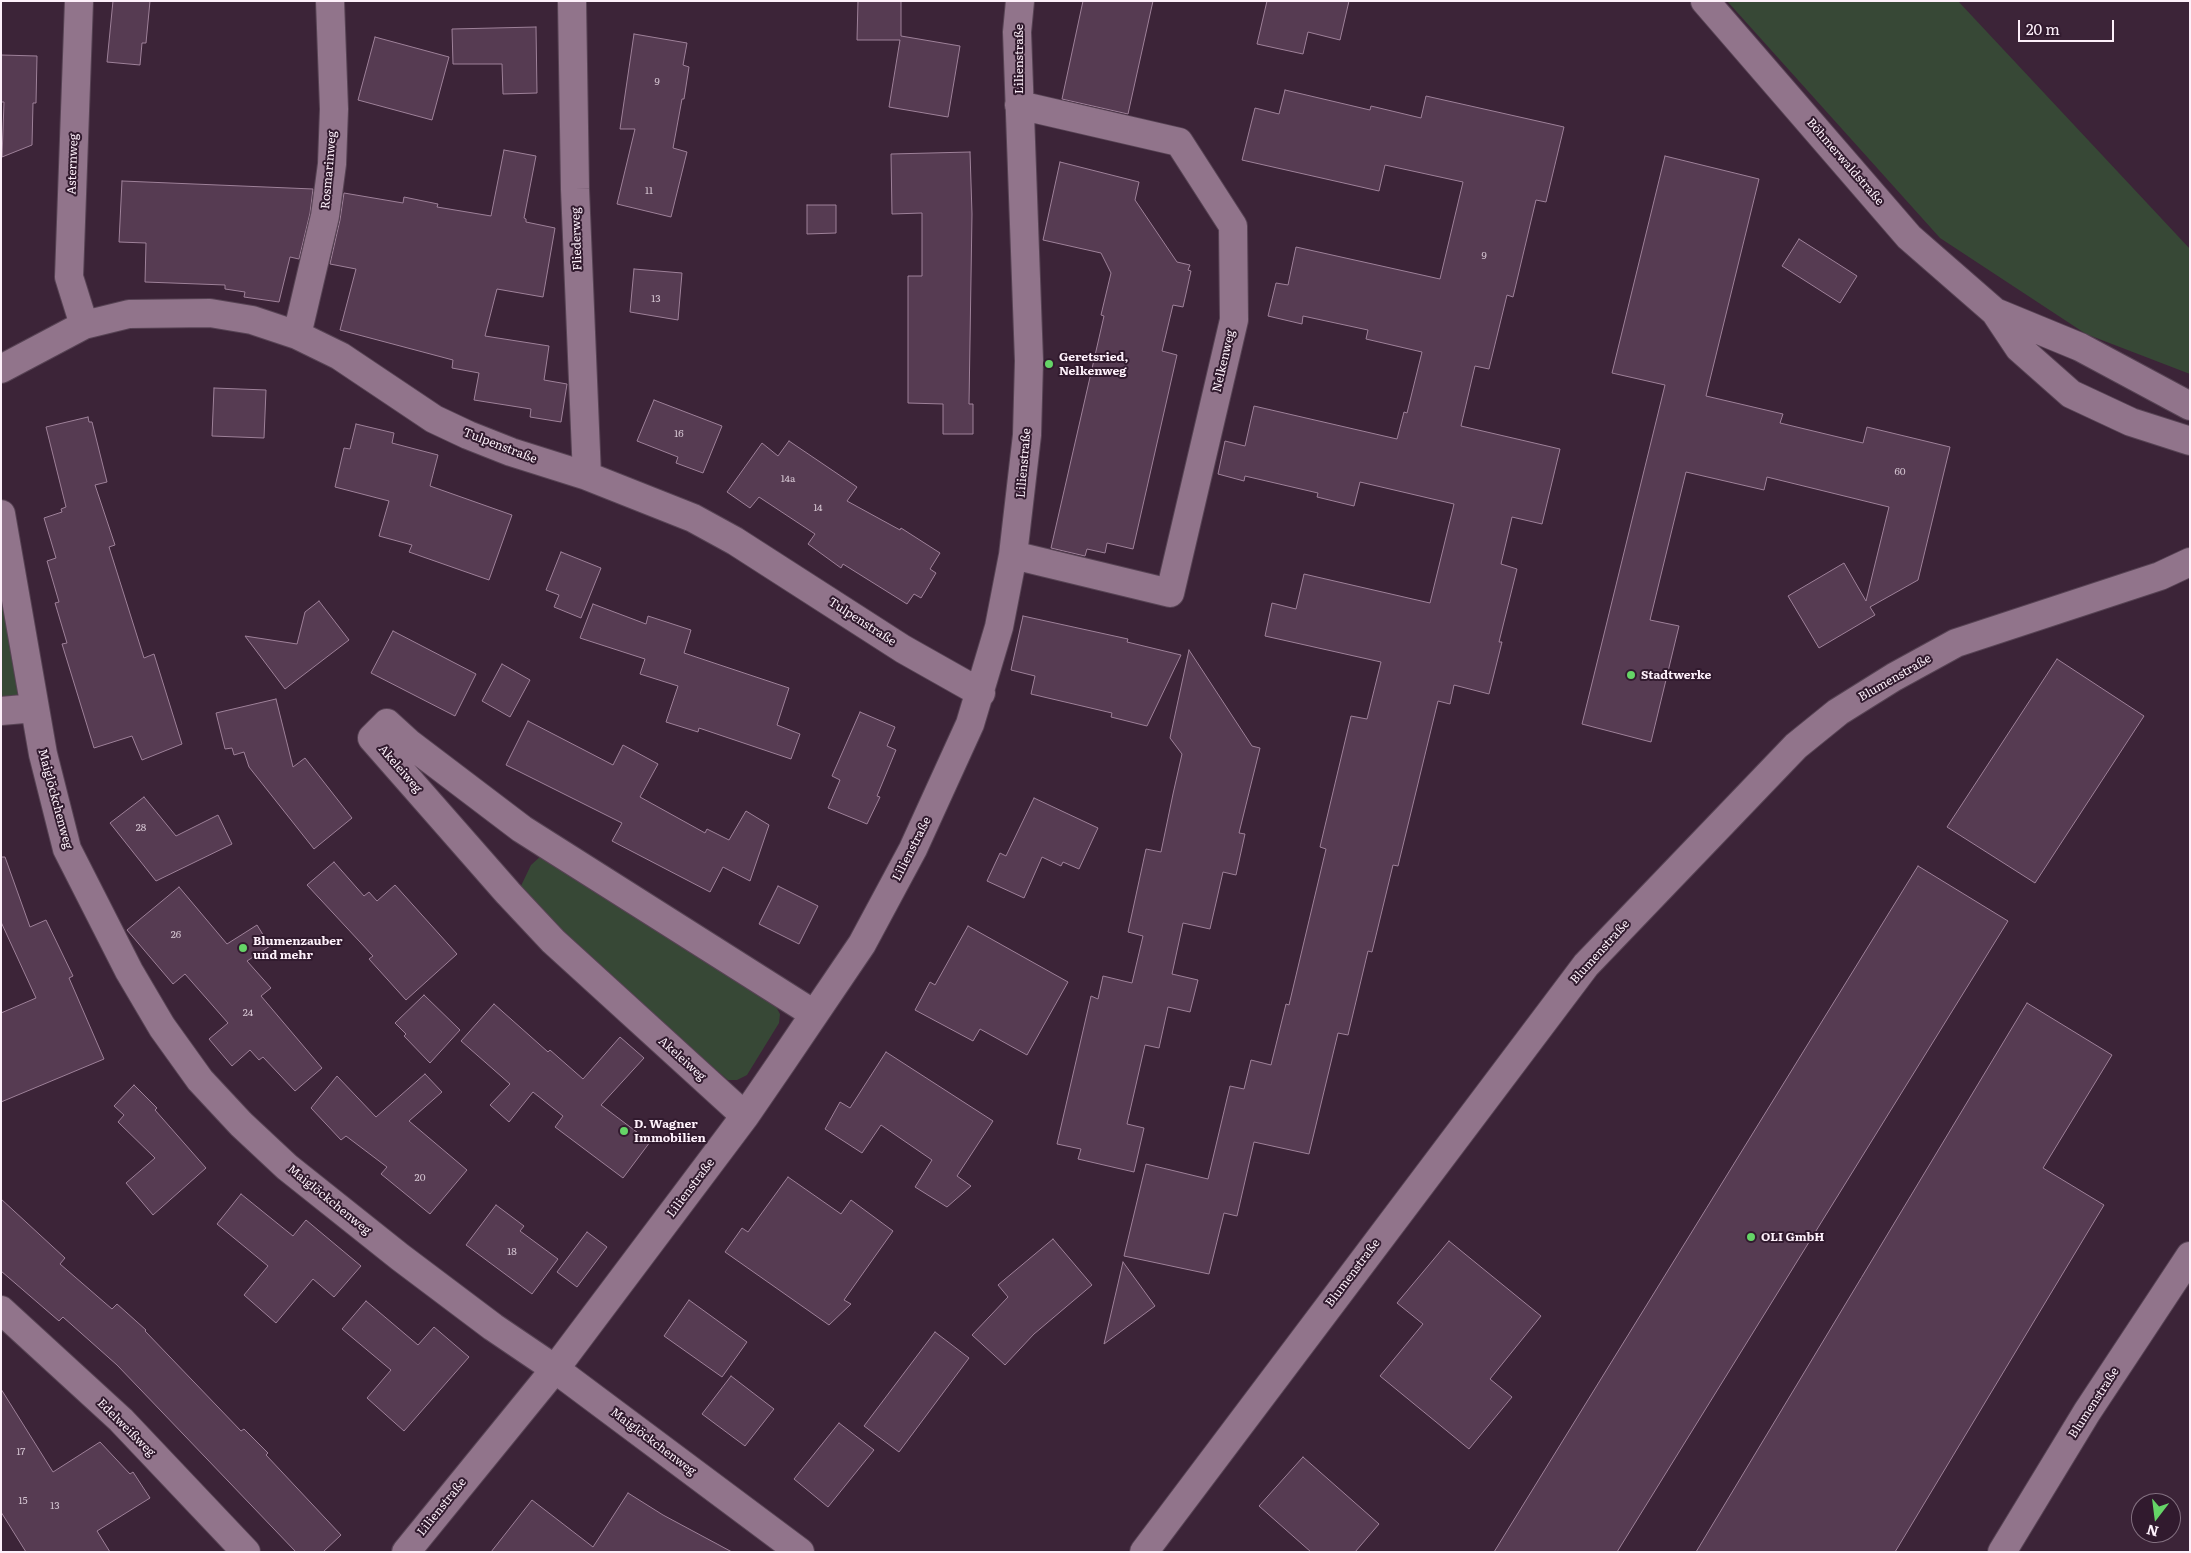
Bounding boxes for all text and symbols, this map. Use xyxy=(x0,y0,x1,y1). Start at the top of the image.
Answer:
scale bar xyxy=(2021,10,2117,42)
text: 20 m xyxy=(2026,17,2060,40)
street label: Lilienstraße xyxy=(1012,24,1026,94)
house number: 9 xyxy=(654,76,660,88)
street label: Böhmerwaldstraße xyxy=(1803,116,1887,208)
street label: Rosmarinweg xyxy=(318,130,340,210)
street label: Asternweg xyxy=(65,133,81,195)
house number: 11 xyxy=(645,185,653,197)
street label: Fliederweg xyxy=(569,207,585,271)
house number: 9 xyxy=(1481,250,1487,262)
house number: 13 xyxy=(651,293,661,305)
street label: Nelkenweg xyxy=(1210,329,1238,393)
place label: Geretsried, Nelkenweg xyxy=(1059,350,1128,378)
marker: Geretsried, Nelkenweg xyxy=(1043,358,1055,370)
street label: Tulpenstraße xyxy=(461,425,539,467)
house number: 16 xyxy=(674,428,684,440)
street label: Lilienstraße xyxy=(1014,428,1034,498)
house number: 60 xyxy=(1894,466,1906,478)
house number: 14a xyxy=(781,473,795,485)
house number: 14 xyxy=(813,502,823,514)
street label: Tulpenstraße xyxy=(825,595,899,649)
street label: Blumenstraße xyxy=(1856,651,1934,705)
place label: Stadtwerke xyxy=(1641,668,1711,682)
marker: Stadtwerke xyxy=(1625,669,1637,681)
street label: Akeleiweg xyxy=(375,742,425,796)
street label: Maiglöckchenweg xyxy=(35,747,75,851)
street label: Lilienstraße xyxy=(890,815,934,883)
house number: 28 xyxy=(136,822,146,834)
street label: Blumenstraße xyxy=(1567,917,1633,987)
house number: 26 xyxy=(171,929,181,941)
place label: Blumenzauber und mehr xyxy=(253,934,342,962)
marker: Blumenzauber und mehr xyxy=(237,942,249,954)
house number: 24 xyxy=(243,1007,253,1019)
street label: Akeleiweg xyxy=(655,1034,709,1084)
place label: D. Wagner Immobilien xyxy=(634,1117,706,1145)
marker: D. Wagner Immobilien xyxy=(618,1125,630,1137)
street label: Lilienstraße xyxy=(664,1156,718,1220)
street label: Maiglöckchenweg xyxy=(284,1162,374,1238)
house number: 20 xyxy=(415,1172,425,1184)
place label: OLI GmbH xyxy=(1761,1230,1824,1244)
marker: OLI GmbH xyxy=(1745,1231,1757,1243)
street label: Blumenstraße xyxy=(1323,1236,1383,1310)
house number: 18 xyxy=(507,1246,517,1258)
street label: Blumenstraße xyxy=(2066,1365,2122,1441)
street label: Edelweißweg xyxy=(94,1396,158,1460)
street label: Maiglöckchenweg xyxy=(607,1405,699,1479)
house number: 17 xyxy=(17,1446,25,1458)
street label: Lilienstraße xyxy=(414,1475,470,1539)
north arrow xyxy=(2131,1493,2181,1543)
house number: 15 xyxy=(18,1495,28,1507)
house number: 13 xyxy=(50,1500,60,1512)
text: N xyxy=(2144,1520,2161,1543)

